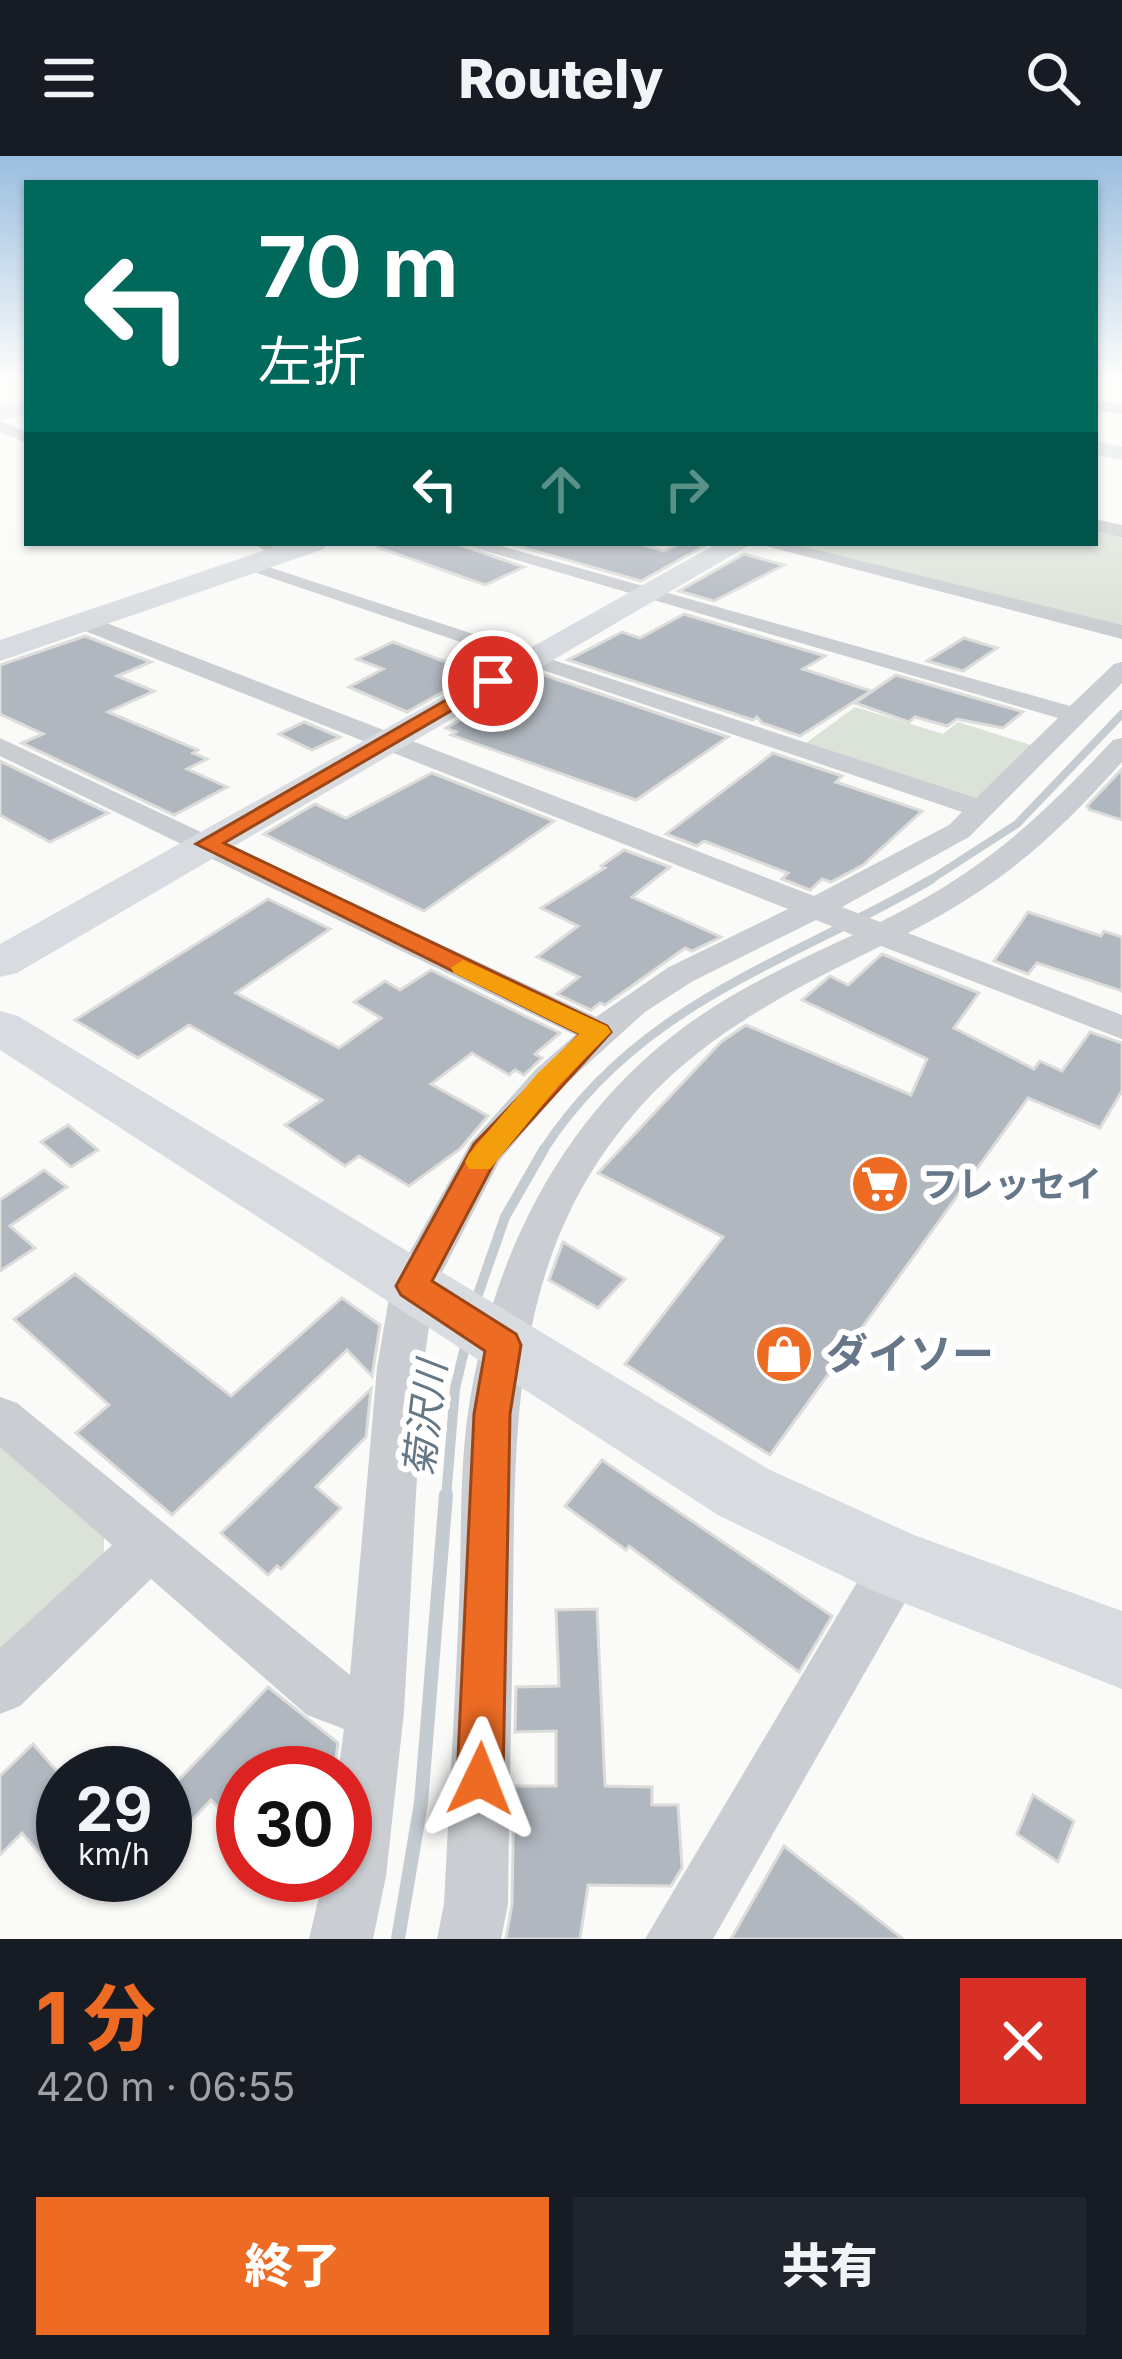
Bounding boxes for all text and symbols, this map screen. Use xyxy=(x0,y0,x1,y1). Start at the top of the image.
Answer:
icon: menu xyxy=(36,45,102,111)
icon: search xyxy=(1020,45,1086,111)
text: Routely xyxy=(459,46,663,111)
text: 70 m xyxy=(258,216,459,317)
icon: left xyxy=(60,228,216,384)
text: 左折 xyxy=(258,329,366,394)
icon: left xyxy=(402,456,468,522)
icon: ahead xyxy=(528,456,594,522)
icon: right xyxy=(654,456,720,522)
pin xyxy=(442,630,544,732)
icon: arrive xyxy=(460,648,526,714)
supermarket icon: フレッセイ xyxy=(849,1153,911,1215)
place label: フレッセイ xyxy=(922,1162,1102,1206)
shop icon: ダイソー xyxy=(753,1323,815,1385)
place label: ダイソー xyxy=(826,1328,994,1379)
water label: 菊沢川 xyxy=(394,1354,455,1480)
position arrow xyxy=(417,1716,543,1842)
speed limit sign: 30 xyxy=(216,1746,372,1902)
text: 29 xyxy=(76,1773,152,1845)
text: km/h xyxy=(78,1836,150,1872)
text: 1 分 xyxy=(36,1974,156,2061)
button: close xyxy=(960,1978,1086,2104)
text: 420 m · 06:55 xyxy=(36,2063,295,2110)
button: 終了 xyxy=(36,2197,549,2335)
button: 共有 xyxy=(573,2197,1086,2335)

